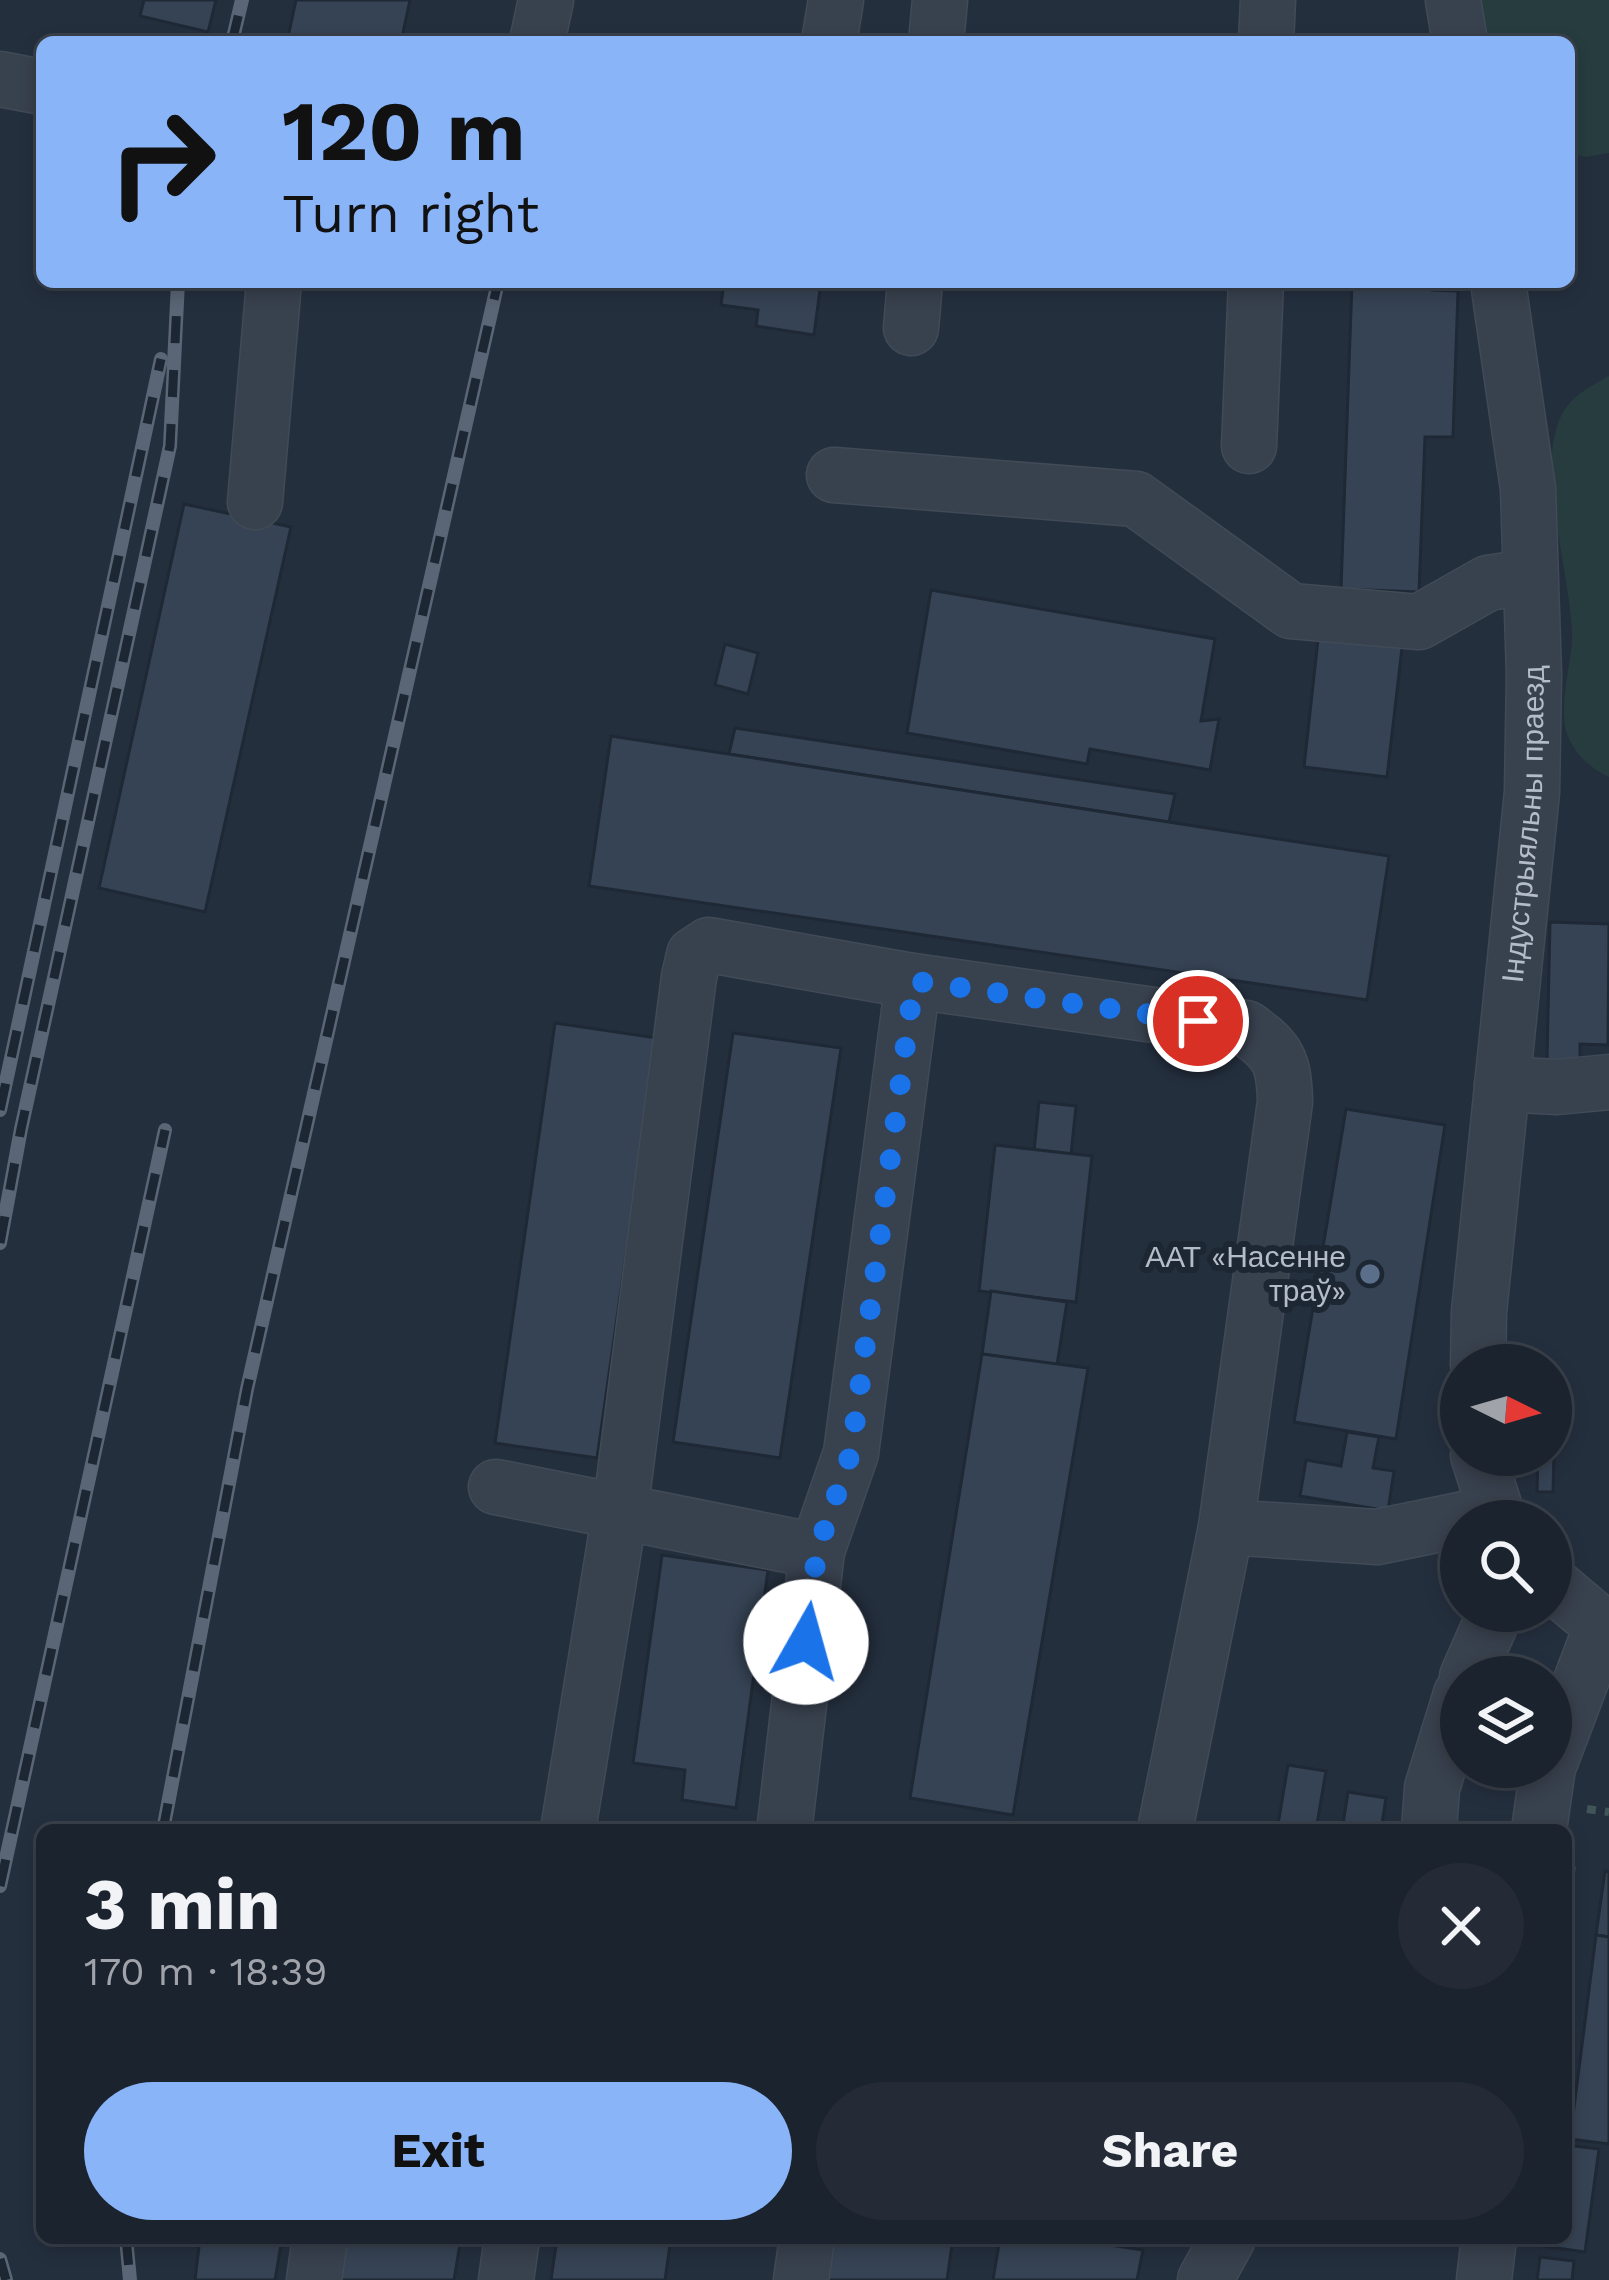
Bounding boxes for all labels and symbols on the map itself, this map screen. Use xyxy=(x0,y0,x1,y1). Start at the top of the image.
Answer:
street label: Індустрыяльны праезд xyxy=(1495,665,1551,985)
pin xyxy=(1147,970,1249,1072)
place label: ААТ «Насенне траў» xyxy=(1145,1239,1346,1308)
marker: ААТ «Насенне траў» xyxy=(1357,1261,1383,1287)
north arrow xyxy=(1440,1344,1572,1476)
position arrow xyxy=(743,1579,869,1705)

